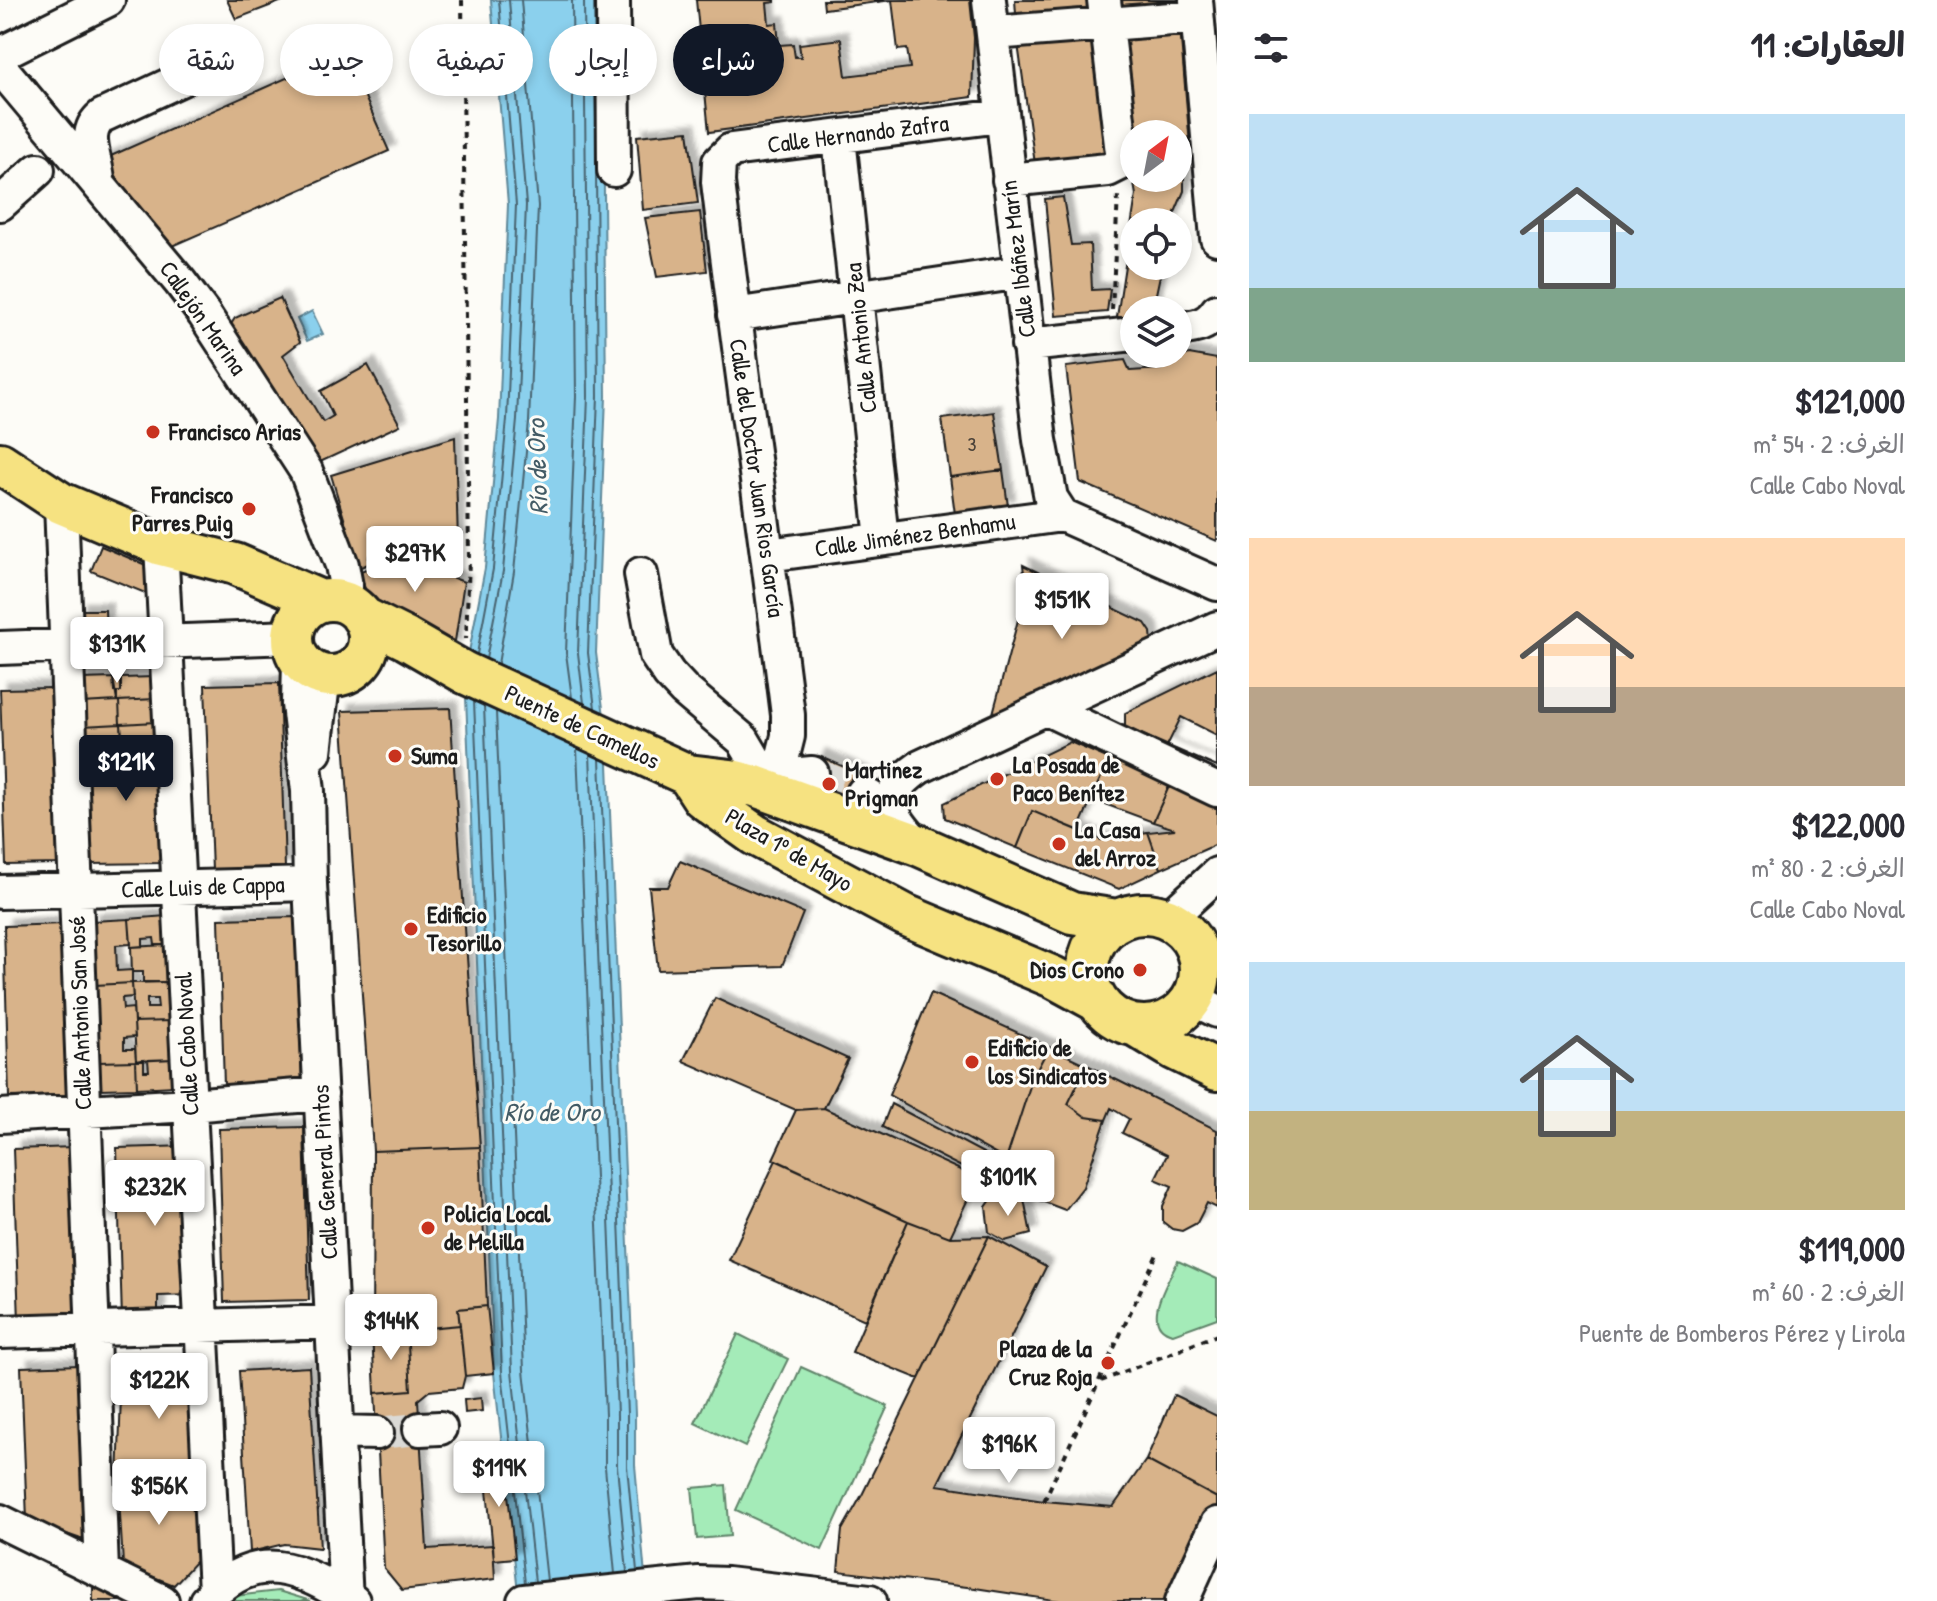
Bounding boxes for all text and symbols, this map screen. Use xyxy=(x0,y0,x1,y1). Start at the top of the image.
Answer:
text: العقارات: 11 xyxy=(1751,22,1905,68)
chip: شقة xyxy=(159,24,264,96)
chip: جديد xyxy=(280,24,393,96)
chip: تصفية xyxy=(409,24,533,96)
chip: إيجار xyxy=(549,24,657,96)
chip: شراء xyxy=(673,24,784,96)
icon: filters xyxy=(1249,26,1293,70)
street label: Calle Hernando Zafra xyxy=(765,106,950,160)
north arrow xyxy=(1120,120,1192,192)
map controls xyxy=(1120,120,1192,368)
icon: home xyxy=(1505,166,1649,310)
street label: Calle Ibáñez Marín xyxy=(991,179,1043,340)
button: locate xyxy=(1120,208,1192,280)
street label: Callejón Marina xyxy=(153,254,255,381)
street label: Calle Antonio Zea xyxy=(836,261,884,415)
button: layers xyxy=(1120,296,1192,368)
street label: Calle del Doctor Juan Rios García xyxy=(723,336,793,619)
text: $121,000 xyxy=(1795,378,1905,424)
place label: Francisco Arias xyxy=(168,415,301,447)
water label: Río de Oro xyxy=(517,416,556,515)
marker: Francisco Arias xyxy=(144,423,162,441)
text: الغرف: 2 · 54 m² xyxy=(1753,426,1905,461)
house number: 3 xyxy=(968,430,977,457)
text: Calle Cabo Noval xyxy=(1750,467,1905,502)
place label: Francisco Parres Puig xyxy=(132,478,233,539)
marker: Francisco Parres Puig xyxy=(240,500,258,518)
street label: Calle Jiménez Benhamu xyxy=(812,504,1018,564)
pin: $297K xyxy=(359,526,471,594)
text: $297K xyxy=(384,534,446,569)
pin: $151K xyxy=(1006,573,1118,641)
text: $151K xyxy=(1034,581,1090,616)
icon: home xyxy=(1505,590,1649,734)
pin: $131K xyxy=(61,617,173,685)
text: $131K xyxy=(88,625,146,660)
street label: Puente de Camellos xyxy=(500,676,665,776)
pin: $121K xyxy=(70,735,182,803)
place label: Suma xyxy=(411,739,458,771)
text: $121K xyxy=(97,743,155,778)
marker: Suma xyxy=(386,747,404,765)
place label: La Posada de Paco Benítez xyxy=(1013,748,1125,808)
place label: Martinez Prigman xyxy=(845,753,923,814)
marker: La Posada de Paco Benítez xyxy=(988,770,1006,788)
marker: Martinez Prigman xyxy=(820,775,838,793)
street label: Plaza 1º de Mayo xyxy=(720,800,859,899)
text: $122,000 xyxy=(1791,802,1905,848)
place label: La Casa del Arroz xyxy=(1075,813,1157,873)
marker: La Casa del Arroz xyxy=(1050,835,1068,853)
text: الغرف: 2 · 80 m² xyxy=(1751,850,1905,885)
street label: Calle Luis de Cappa xyxy=(121,867,285,905)
text: Calle Cabo Noval xyxy=(1750,891,1905,926)
place label: Edificio Tesorillo xyxy=(426,898,502,958)
street label: Calle Antonio San José xyxy=(60,915,98,1111)
marker: Edificio Tesorillo xyxy=(402,920,420,938)
place label: Dios Crono xyxy=(1030,953,1124,985)
marker: Dios Crono xyxy=(1131,961,1149,979)
street label: Calle Cabo Noval xyxy=(166,971,206,1117)
icon: home xyxy=(1505,1014,1649,1158)
place label: Edificio de los Sindicatos xyxy=(988,1031,1107,1091)
marker: Edificio de los Sindicatos xyxy=(963,1053,981,1071)
street label: Calle General Pintos xyxy=(303,1084,345,1260)
water label: Río de Oro xyxy=(504,1094,602,1129)
pin: $101K xyxy=(952,1150,1064,1218)
text: $101K xyxy=(979,1158,1037,1193)
pin: $232K xyxy=(99,1160,211,1228)
text: $232K xyxy=(124,1168,186,1203)
place label: Policía Local de Melilla xyxy=(444,1197,551,1257)
marker: Policía Local de Melilla xyxy=(419,1219,437,1237)
text: $119,000 xyxy=(1798,1226,1905,1272)
text: الغرف: 2 · 60 m² xyxy=(1752,1274,1905,1309)
pin: $144K xyxy=(335,1294,447,1362)
text: $144K xyxy=(363,1302,419,1337)
text: Puente de Bomberos Pérez y Lirola xyxy=(1579,1315,1905,1350)
place label: Plaza de la Cruz Roja xyxy=(999,1332,1093,1392)
pin: $122K xyxy=(103,1353,215,1421)
marker: Plaza de la Cruz Roja xyxy=(1099,1354,1117,1372)
text: $122K xyxy=(129,1361,189,1396)
pin: $196K xyxy=(953,1417,1065,1485)
text: $196K xyxy=(981,1425,1037,1460)
pin: $119K xyxy=(443,1441,555,1509)
text: $119K xyxy=(471,1449,527,1484)
pin: $156K xyxy=(103,1459,215,1527)
text: $156K xyxy=(130,1467,188,1502)

